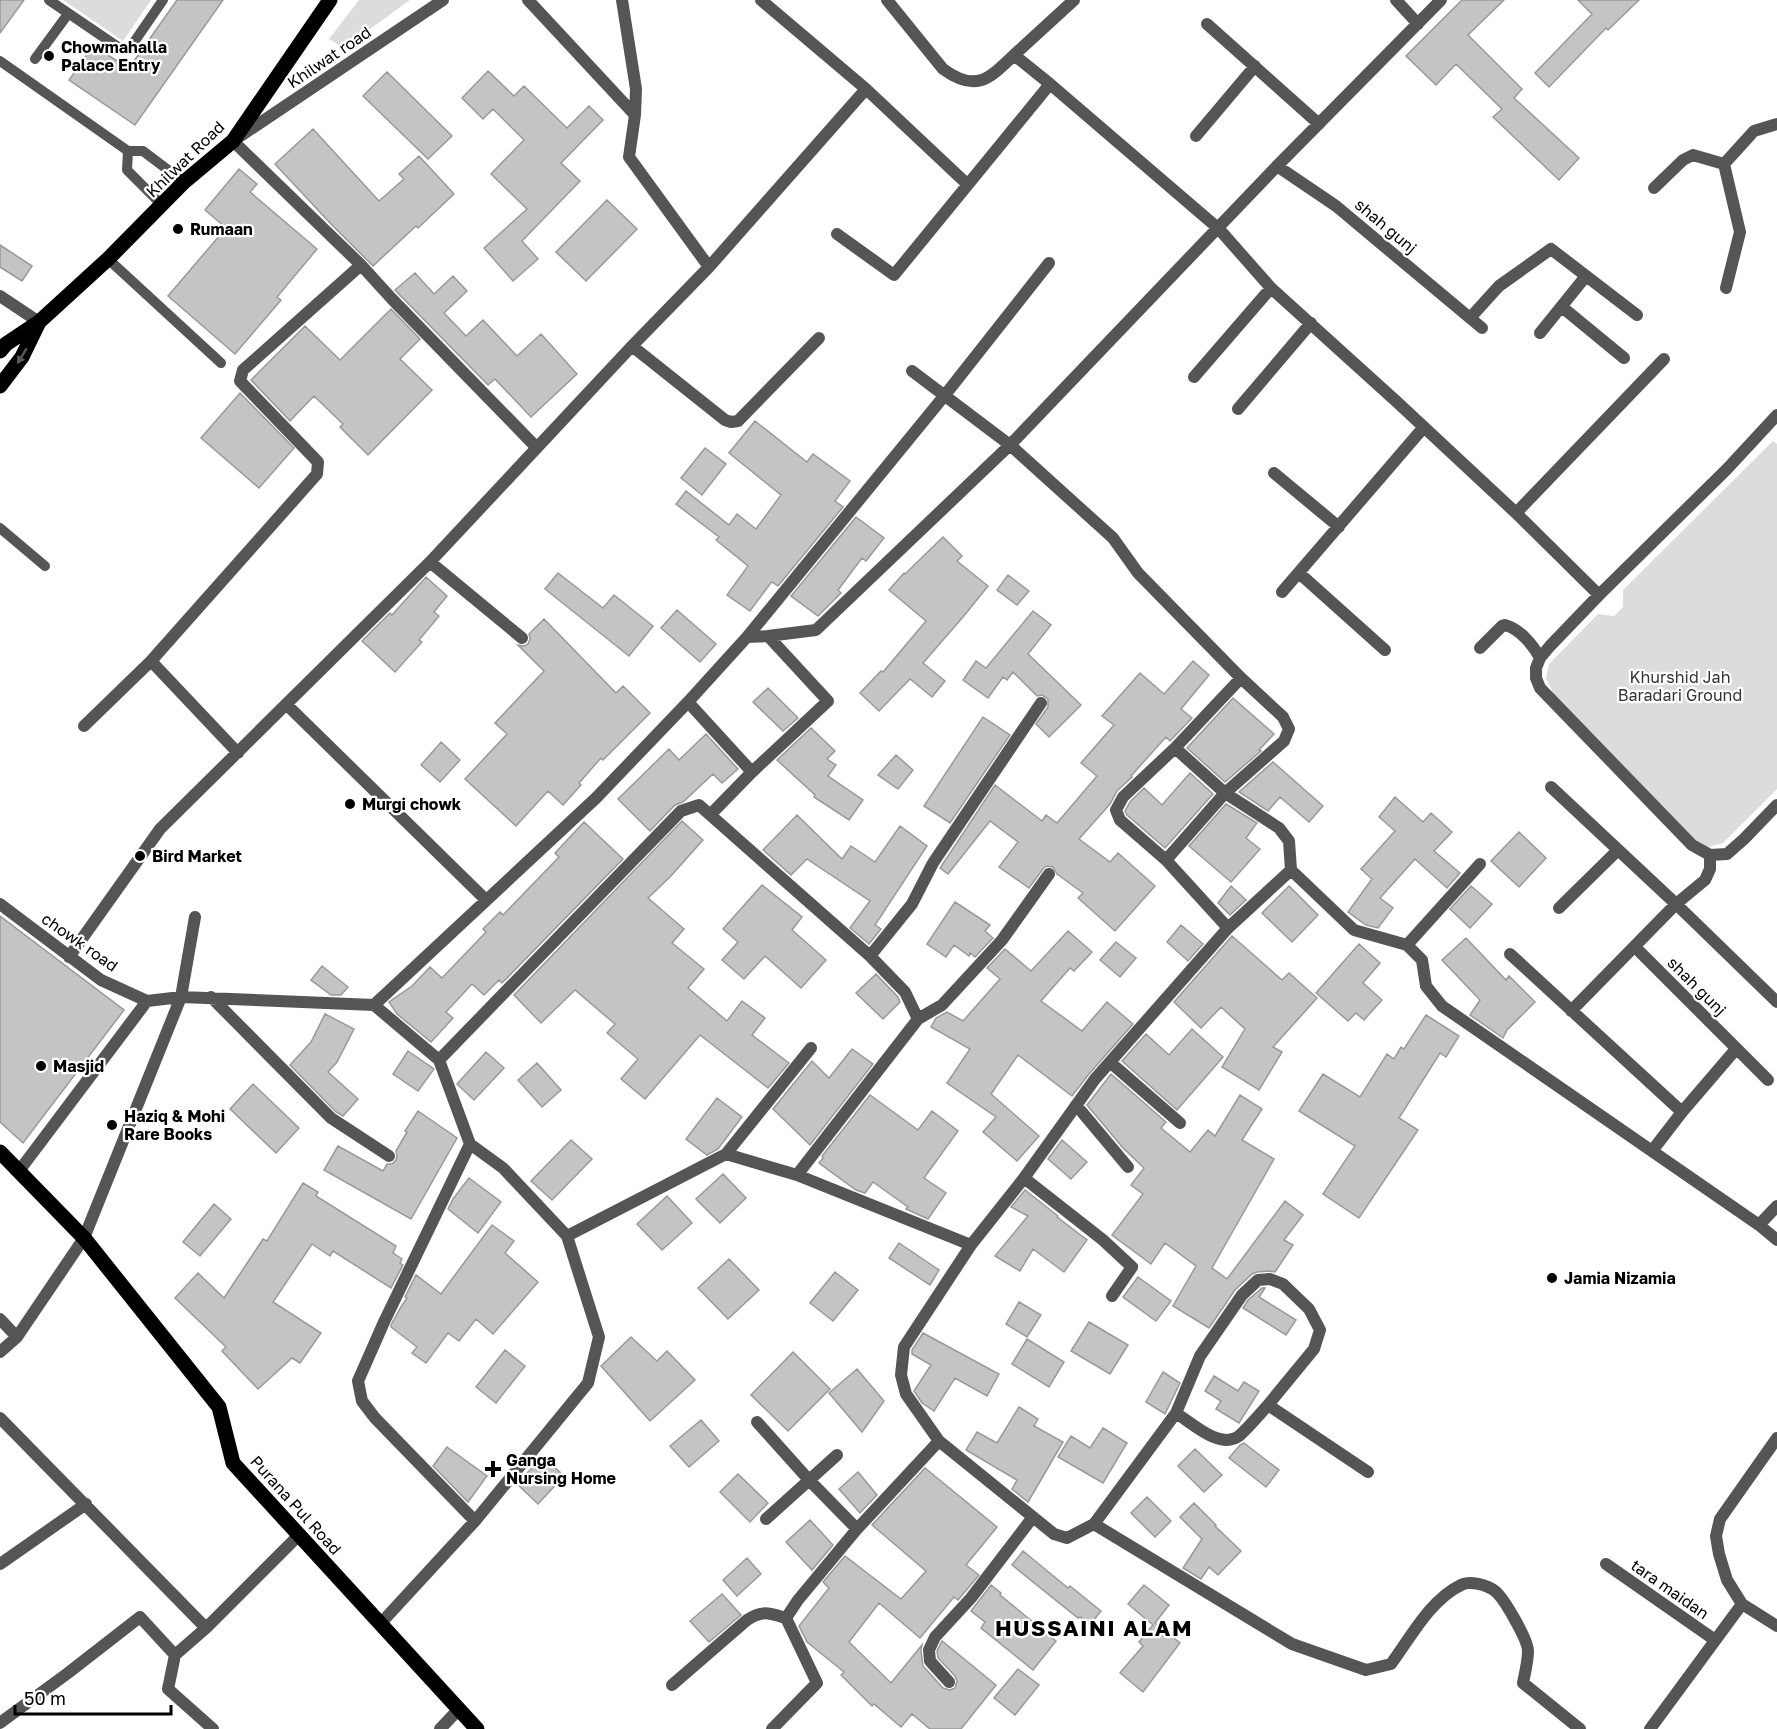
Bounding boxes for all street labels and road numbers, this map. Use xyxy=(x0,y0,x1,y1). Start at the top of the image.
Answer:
street label: Khilwat road xyxy=(283,22,375,92)
street label: Khilwat Road xyxy=(142,117,228,201)
street label: shah gunj xyxy=(1351,194,1421,258)
street label: chowk road xyxy=(38,908,122,976)
street label: shah gunj xyxy=(1663,952,1731,1020)
street label: Purana Pul Road xyxy=(246,1451,346,1559)
street label: tara maidan xyxy=(1627,1555,1713,1623)

